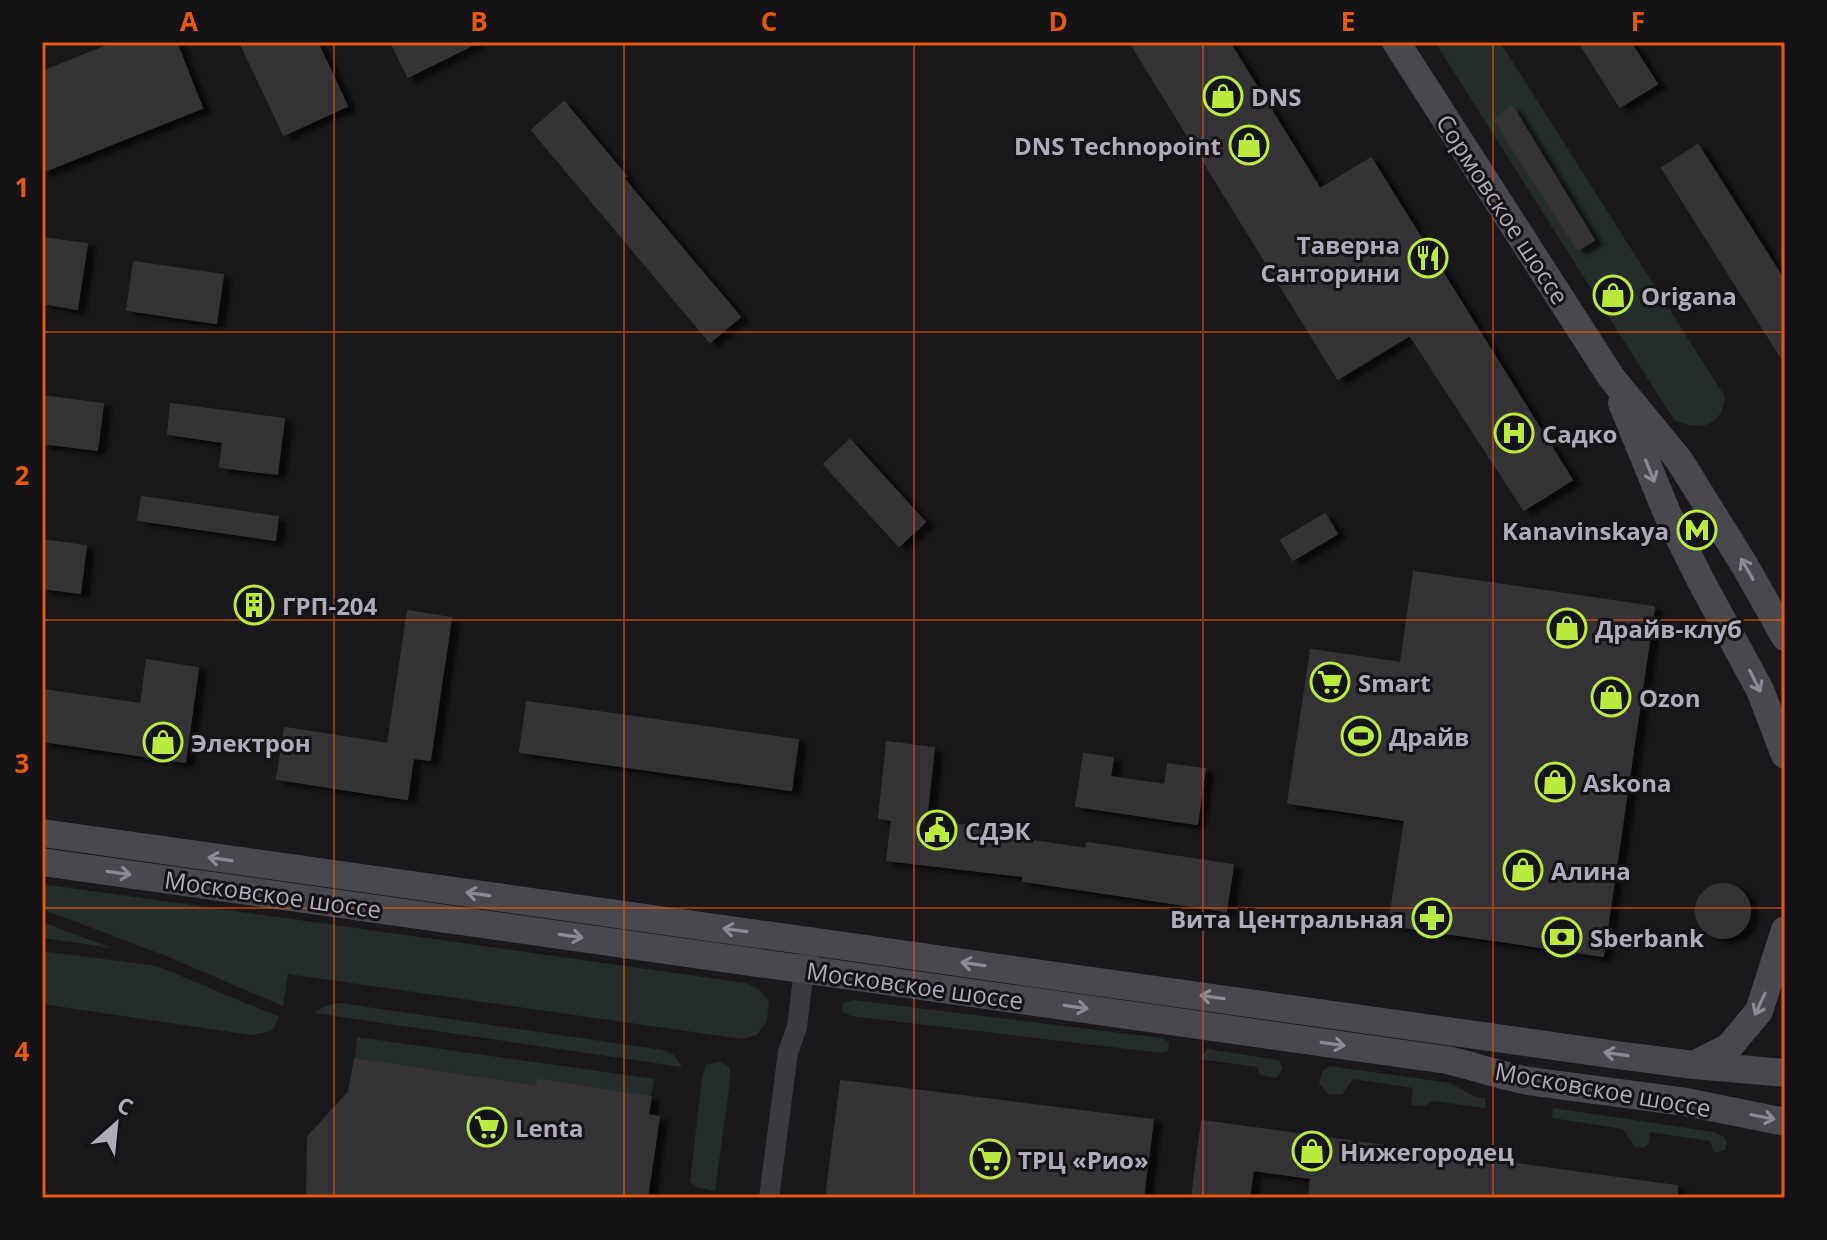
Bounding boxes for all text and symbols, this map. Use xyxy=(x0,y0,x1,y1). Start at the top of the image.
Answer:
text: A xyxy=(180,3,198,39)
text: B xyxy=(470,3,488,39)
text: C xyxy=(761,3,777,39)
text: D xyxy=(1048,3,1068,39)
text: E xyxy=(1341,3,1355,39)
text: F xyxy=(1631,3,1645,39)
shop icon: DNS xyxy=(1202,75,1244,117)
place label: DNS xyxy=(1251,80,1302,113)
street label: Сормовское шоссе xyxy=(1429,108,1577,310)
shop icon: DNS Technopoint xyxy=(1228,124,1270,166)
place label: DNS Technopoint xyxy=(1014,129,1221,162)
text: 1 xyxy=(15,169,29,205)
place label: Таверна Санторини xyxy=(1261,228,1400,289)
restaurant icon: Таверна Санторини xyxy=(1407,237,1449,279)
shop icon: Origana xyxy=(1592,274,1634,316)
place label: Origana xyxy=(1641,279,1737,312)
hospital icon: Садко xyxy=(1493,412,1535,454)
place label: Садко xyxy=(1542,417,1617,450)
text: 2 xyxy=(15,457,30,493)
one-way arrow xyxy=(1643,458,1658,483)
metro station icon: Kanavinskaya xyxy=(1676,509,1718,551)
place label: Kanavinskaya xyxy=(1502,514,1669,547)
one-way arrow xyxy=(1738,558,1754,581)
building icon: ГРП-204 xyxy=(233,584,275,626)
place label: ГРП-204 xyxy=(282,589,378,622)
shop icon: Драйв-клуб xyxy=(1546,607,1588,649)
place label: Драйв-клуб xyxy=(1595,612,1742,645)
supermarket icon: Smart xyxy=(1309,661,1351,703)
place label: Smart xyxy=(1358,666,1431,699)
one-way arrow xyxy=(1747,669,1763,693)
shop icon: Ozon xyxy=(1590,676,1632,718)
place label: Ozon xyxy=(1639,681,1700,714)
sports icon: Драйв xyxy=(1340,715,1382,757)
place label: Драйв xyxy=(1389,720,1469,753)
shop icon: Электрон xyxy=(142,721,184,763)
place label: Электрон xyxy=(191,726,311,759)
text: 3 xyxy=(15,745,29,781)
shop icon: Askona xyxy=(1534,761,1576,803)
place label: Askona xyxy=(1583,766,1672,799)
public building icon: СДЭК xyxy=(916,809,958,851)
place label: СДЭК xyxy=(965,814,1032,847)
shop icon: Алина xyxy=(1502,849,1544,891)
one-way arrow xyxy=(207,851,234,866)
place label: Алина xyxy=(1551,854,1631,887)
street label: Московское шоссе xyxy=(163,862,383,926)
one-way arrow xyxy=(106,866,131,881)
one-way arrow xyxy=(466,886,491,901)
pharmacy icon: Вита Центральная xyxy=(1411,897,1453,939)
place label: Вита Центральная xyxy=(1170,902,1404,935)
bank icon: Sberbank xyxy=(1541,916,1583,958)
place label: Sberbank xyxy=(1590,921,1704,954)
one-way arrow xyxy=(722,923,749,938)
one-way arrow xyxy=(558,929,583,944)
street label: Московское шоссе xyxy=(805,953,1025,1017)
one-way arrow xyxy=(961,956,986,971)
one-way arrow xyxy=(1200,989,1225,1004)
one-way arrow xyxy=(1752,992,1767,1016)
one-way arrow xyxy=(1063,1000,1088,1015)
text: 4 xyxy=(15,1033,30,1069)
one-way arrow xyxy=(1320,1037,1345,1052)
one-way arrow xyxy=(1604,1046,1630,1061)
street label: Московское шоссе xyxy=(1493,1054,1713,1124)
north arrow xyxy=(76,1084,156,1164)
text: С xyxy=(112,1089,139,1122)
supermarket icon: Lenta xyxy=(466,1106,508,1148)
place label: Lenta xyxy=(515,1111,583,1144)
one-way arrow xyxy=(1750,1111,1775,1126)
shop icon: Нижегородец xyxy=(1291,1130,1333,1172)
place label: Нижегородец xyxy=(1340,1135,1514,1168)
supermarket icon: ТРЦ «Рио» xyxy=(969,1138,1011,1180)
place label: ТРЦ «Рио» xyxy=(1018,1143,1149,1176)

